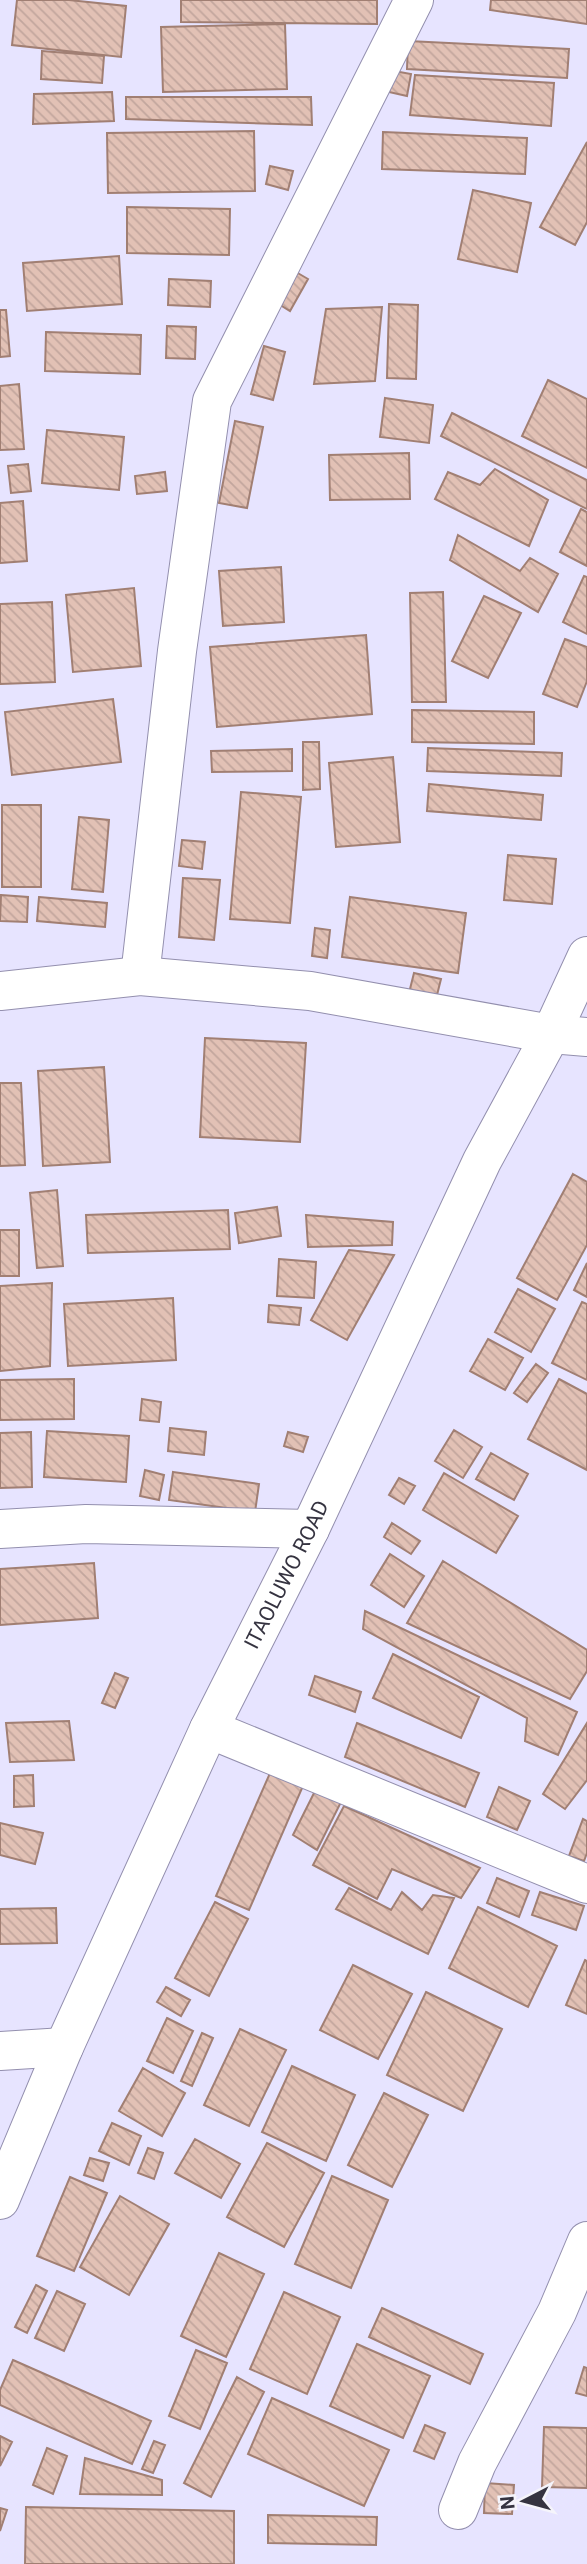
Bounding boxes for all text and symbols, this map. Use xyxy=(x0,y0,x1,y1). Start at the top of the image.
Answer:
street label: ITAOLUWO ROAD xyxy=(239,1497,334,1653)
north arrow xyxy=(489,2466,559,2536)
text: N xyxy=(495,2495,520,2511)

